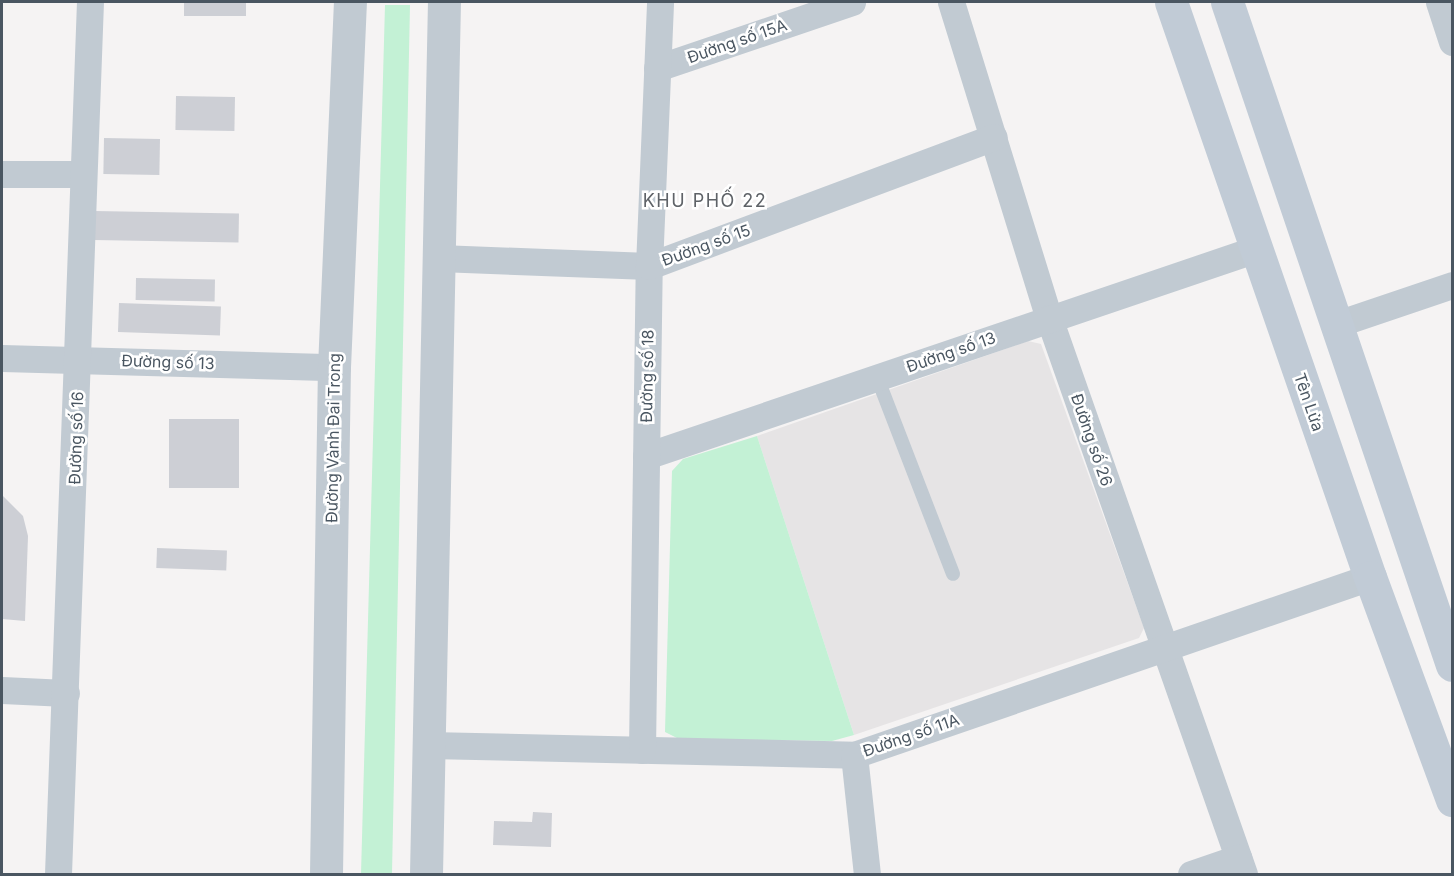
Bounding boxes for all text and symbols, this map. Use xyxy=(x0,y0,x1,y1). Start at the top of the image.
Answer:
street label: Đường số 15A xyxy=(685,15,789,67)
district label: KHU PHỐ 22 xyxy=(643,190,767,212)
street label: Đường số 15 xyxy=(659,220,753,270)
street label: Đường số 13 xyxy=(904,328,998,376)
street label: Đường số 18 xyxy=(637,329,657,423)
street label: Đường số 13 xyxy=(121,351,215,373)
street label: Đường Vành Đai Trong xyxy=(322,353,344,523)
street label: Tên Lửa xyxy=(1290,370,1328,434)
street label: Đường số 16 xyxy=(65,391,87,485)
street label: Đường số 26 xyxy=(1067,391,1117,489)
street label: Đường số 11A xyxy=(860,710,962,760)

